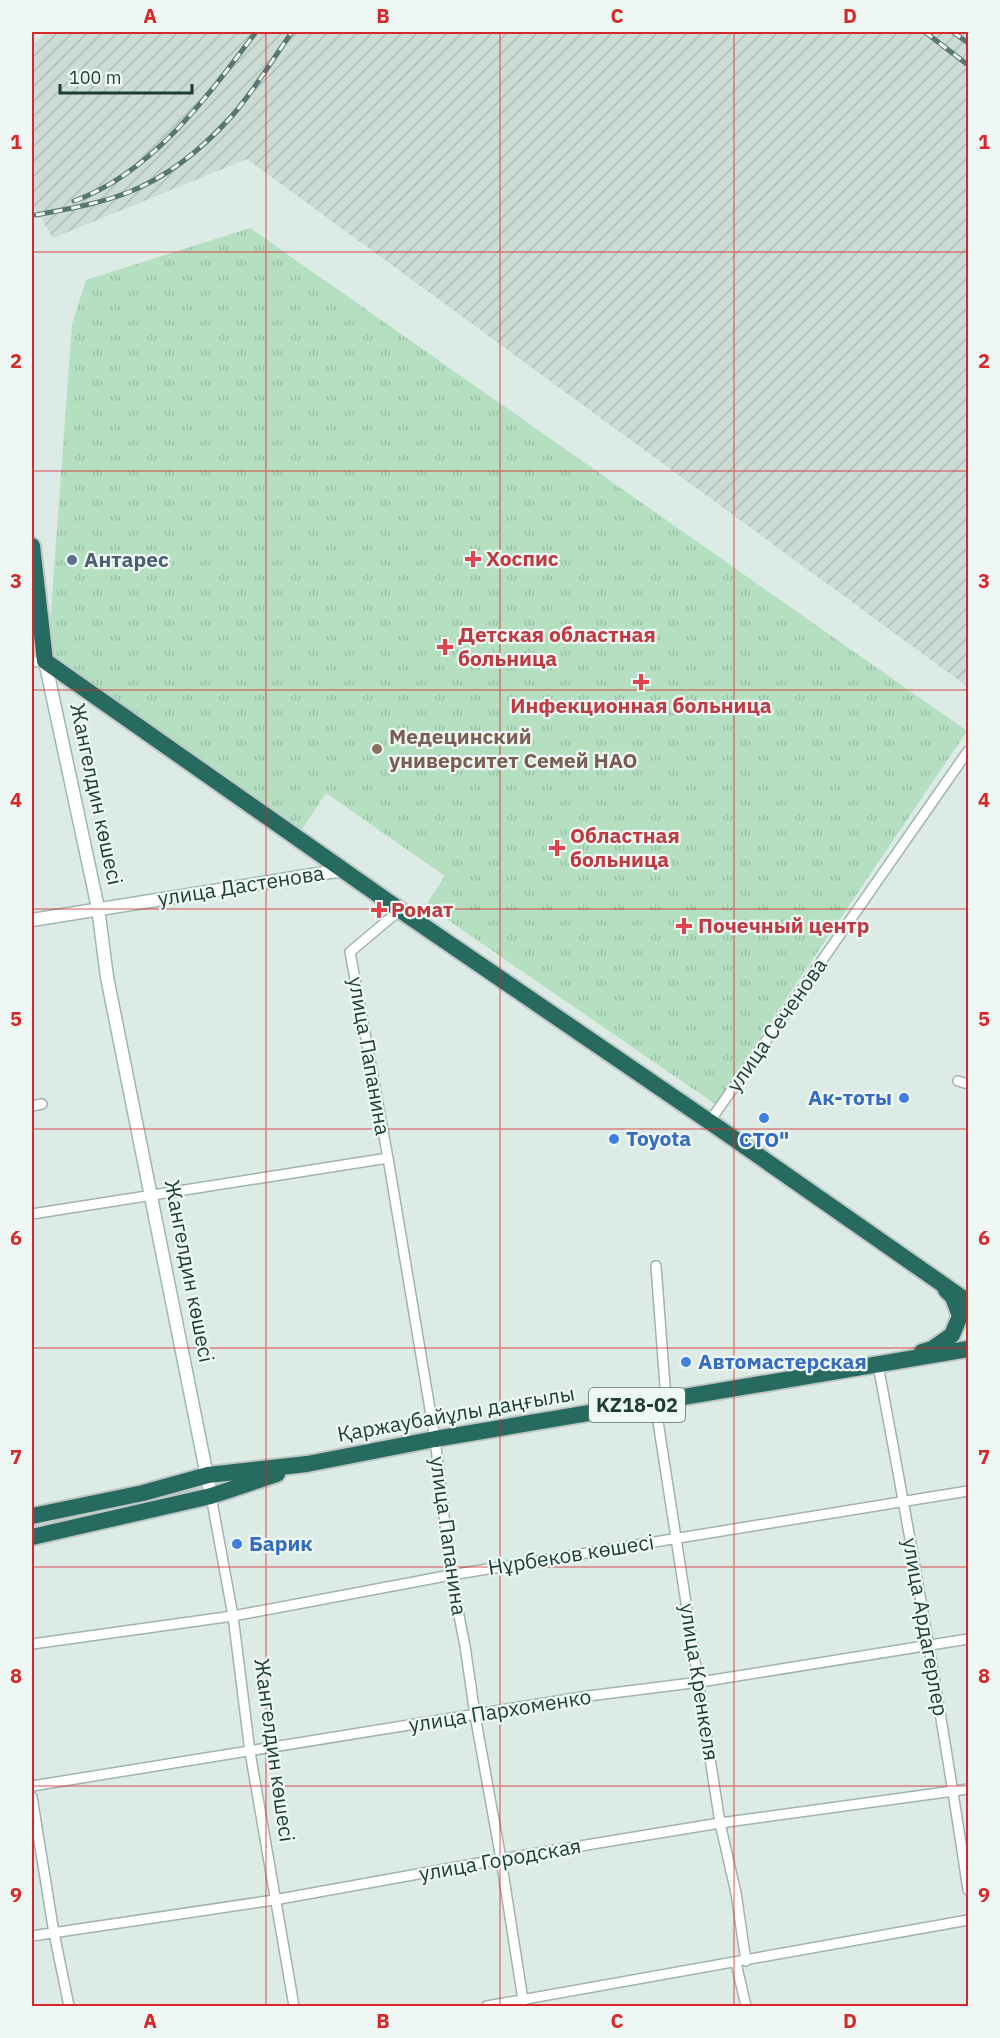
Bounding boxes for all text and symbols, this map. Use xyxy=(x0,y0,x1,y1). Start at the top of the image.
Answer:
text: A xyxy=(143,2,157,29)
text: B xyxy=(376,2,390,29)
text: C xyxy=(610,2,624,29)
text: D xyxy=(843,2,857,29)
scale bar xyxy=(60,57,192,95)
text: 100 m xyxy=(69,66,121,89)
text: 1 xyxy=(10,128,22,155)
text: 1 xyxy=(978,128,990,155)
text: 2 xyxy=(10,347,22,374)
text: 2 xyxy=(978,347,990,374)
place label: Хоспис xyxy=(486,544,559,572)
place label: Антарес xyxy=(84,545,169,573)
marker: Хоспис xyxy=(464,550,482,568)
marker: Антарес xyxy=(65,553,79,567)
text: 3 xyxy=(10,567,22,594)
text: 3 xyxy=(978,567,990,594)
place label: Детская областная больница xyxy=(458,620,656,672)
marker: Детская областная больница xyxy=(436,638,454,656)
marker: Инфекционная больница xyxy=(632,673,650,691)
place label: Инфекционная больница xyxy=(510,691,772,719)
street label: Жангелдин көшесі xyxy=(64,700,130,887)
place label: Медецинский университет Семей НАО xyxy=(389,722,638,774)
marker: Медецинский университет Семей НАО xyxy=(370,742,384,756)
text: 4 xyxy=(10,786,22,813)
text: 4 xyxy=(978,786,990,813)
place label: Областная больница xyxy=(570,821,680,873)
marker: Областная больница xyxy=(548,839,566,857)
street label: улица Дастенова xyxy=(156,858,326,912)
place label: Ромат xyxy=(391,895,453,923)
marker: Ромат xyxy=(372,903,386,917)
place label: Почечный центр xyxy=(698,911,869,939)
marker: Почечный центр xyxy=(675,917,693,935)
street label: улица Сеченова xyxy=(720,952,833,1097)
street label: улица Папанина xyxy=(342,974,398,1137)
text: 5 xyxy=(10,1005,22,1032)
text: 5 xyxy=(978,1005,990,1032)
place label: Ак-тоты xyxy=(808,1083,892,1111)
marker: Ак-тоты xyxy=(897,1091,911,1105)
marker: СТО" xyxy=(757,1111,771,1125)
place label: Toyota xyxy=(626,1124,691,1152)
place label: СТО" xyxy=(739,1125,789,1153)
marker: Toyota xyxy=(607,1132,621,1146)
street label: Жангелдин көшесі xyxy=(159,1177,221,1364)
text: 6 xyxy=(10,1224,22,1251)
text: 6 xyxy=(978,1224,990,1251)
place label: Автомастерская xyxy=(698,1347,867,1375)
marker: Автомастерская xyxy=(679,1355,693,1369)
street label: Қаржаубайұлы даңғылы xyxy=(335,1378,577,1448)
road number: KZ18-02 xyxy=(589,1388,685,1422)
text: 7 xyxy=(10,1443,22,1470)
text: 7 xyxy=(978,1443,990,1470)
street label: улица Папанина xyxy=(424,1454,474,1617)
street label: Нұрбеков көшесі xyxy=(486,1527,656,1581)
place label: Барик xyxy=(249,1529,313,1557)
street label: улица Ардагерлер xyxy=(897,1536,955,1718)
marker: Барик xyxy=(230,1537,244,1551)
street label: улица Кренкеля xyxy=(674,1601,726,1763)
street label: Жангелдин көшесі xyxy=(248,1656,302,1844)
text: 8 xyxy=(10,1662,22,1689)
text: 8 xyxy=(978,1662,990,1689)
street label: улица Пархоменко xyxy=(407,1682,593,1738)
street label: улица Городская xyxy=(417,1831,583,1887)
text: 9 xyxy=(10,1881,22,1908)
text: 9 xyxy=(978,1881,990,1908)
text: A xyxy=(143,2007,157,2034)
text: B xyxy=(376,2007,390,2034)
text: C xyxy=(610,2007,624,2034)
text: D xyxy=(843,2007,857,2034)

